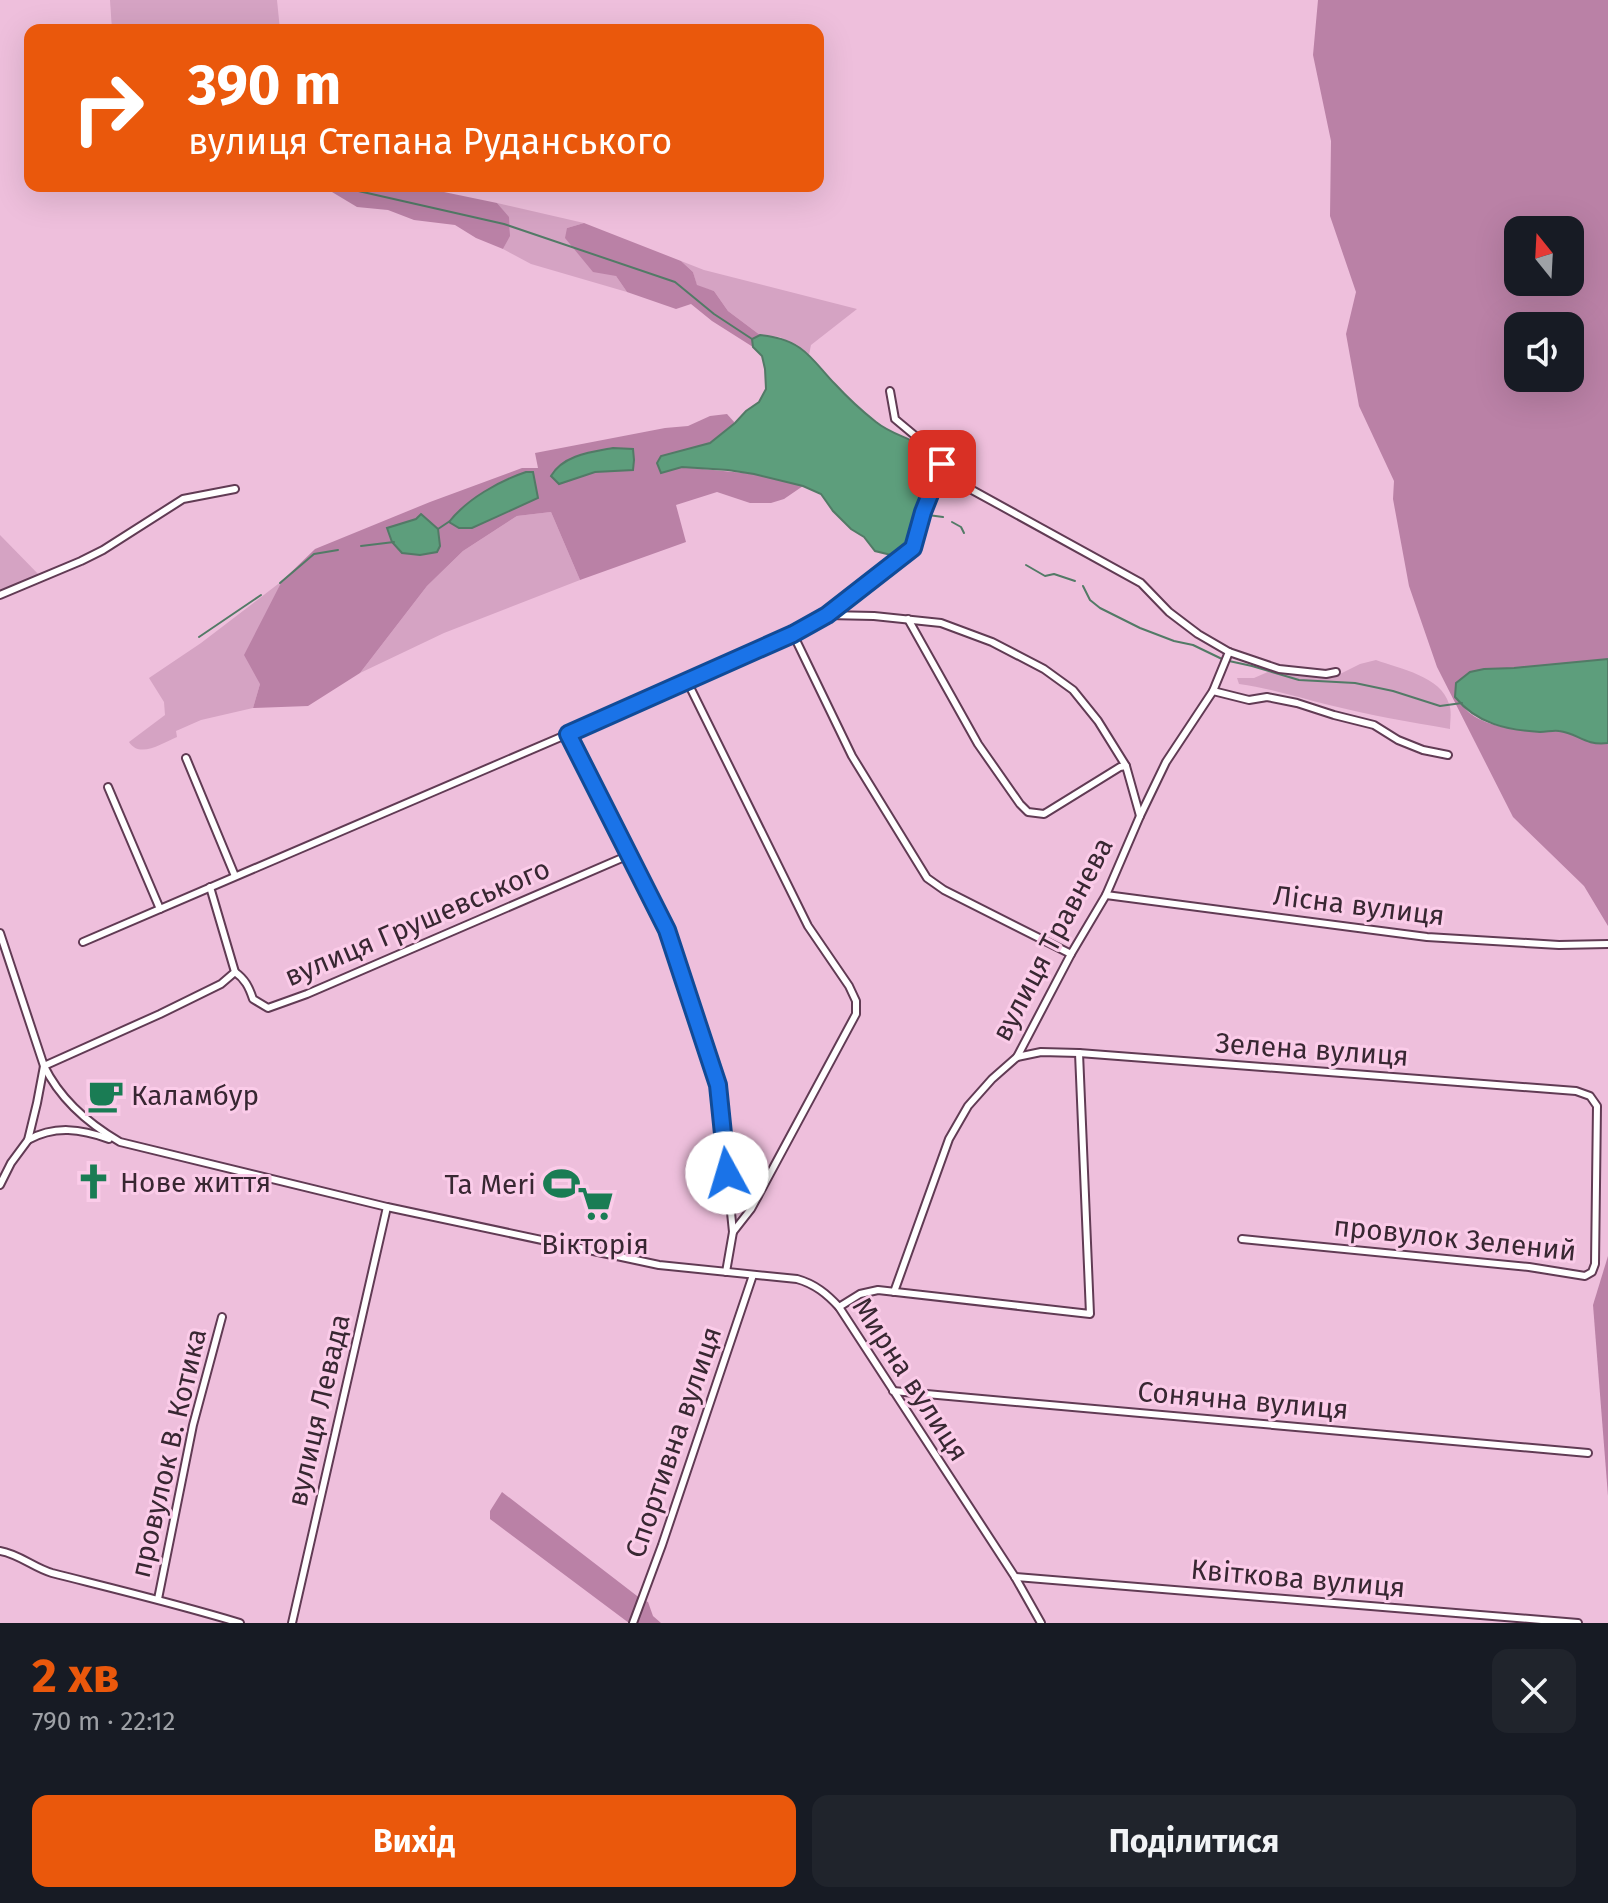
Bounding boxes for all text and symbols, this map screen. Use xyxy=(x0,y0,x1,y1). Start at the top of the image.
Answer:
text: 390 m xyxy=(188,52,341,119)
icon: right xyxy=(56,56,160,160)
text: вулиця Степана Руданського xyxy=(188,120,672,164)
north arrow xyxy=(1504,216,1584,296)
map controls xyxy=(1504,216,1584,392)
button: sound xyxy=(1504,312,1584,392)
pin xyxy=(908,430,976,498)
icon: arrive xyxy=(920,442,964,486)
street label: вулиця Травнева xyxy=(985,832,1120,1047)
street label: вулиця Грушевського xyxy=(280,852,555,993)
street label: Лісна вулиця xyxy=(1271,879,1447,932)
street label: Зелена вулиця xyxy=(1214,1026,1410,1073)
cafe icon: Каламбур xyxy=(86,1076,124,1114)
place label: Каламбур xyxy=(131,1079,259,1112)
position arrow xyxy=(685,1131,769,1215)
church icon: Нове життя xyxy=(75,1163,113,1201)
sports icon: Ta Meri xyxy=(543,1165,581,1203)
place label: Нове життя xyxy=(120,1166,271,1199)
place label: Ta Meri xyxy=(445,1168,536,1201)
supermarket icon: Вікторія xyxy=(576,1185,614,1223)
street label: провулок Зелений xyxy=(1332,1209,1578,1268)
place label: Вікторія xyxy=(541,1228,649,1261)
street label: Мирна вулиця xyxy=(846,1291,976,1467)
street label: вулиця Левада xyxy=(280,1311,357,1509)
street label: Спортивна вулиця xyxy=(618,1322,728,1562)
street label: провулок В. Котика xyxy=(124,1325,213,1581)
street label: Сонячна вулиця xyxy=(1136,1375,1350,1426)
street label: Квіткова вулиця xyxy=(1189,1553,1407,1604)
text: 2 хв xyxy=(32,1647,120,1705)
button: close xyxy=(1492,1649,1576,1733)
text: 790 m · 22:12 xyxy=(32,1706,176,1737)
button: Вихід xyxy=(32,1795,796,1887)
button: Поділитися xyxy=(812,1795,1576,1887)

